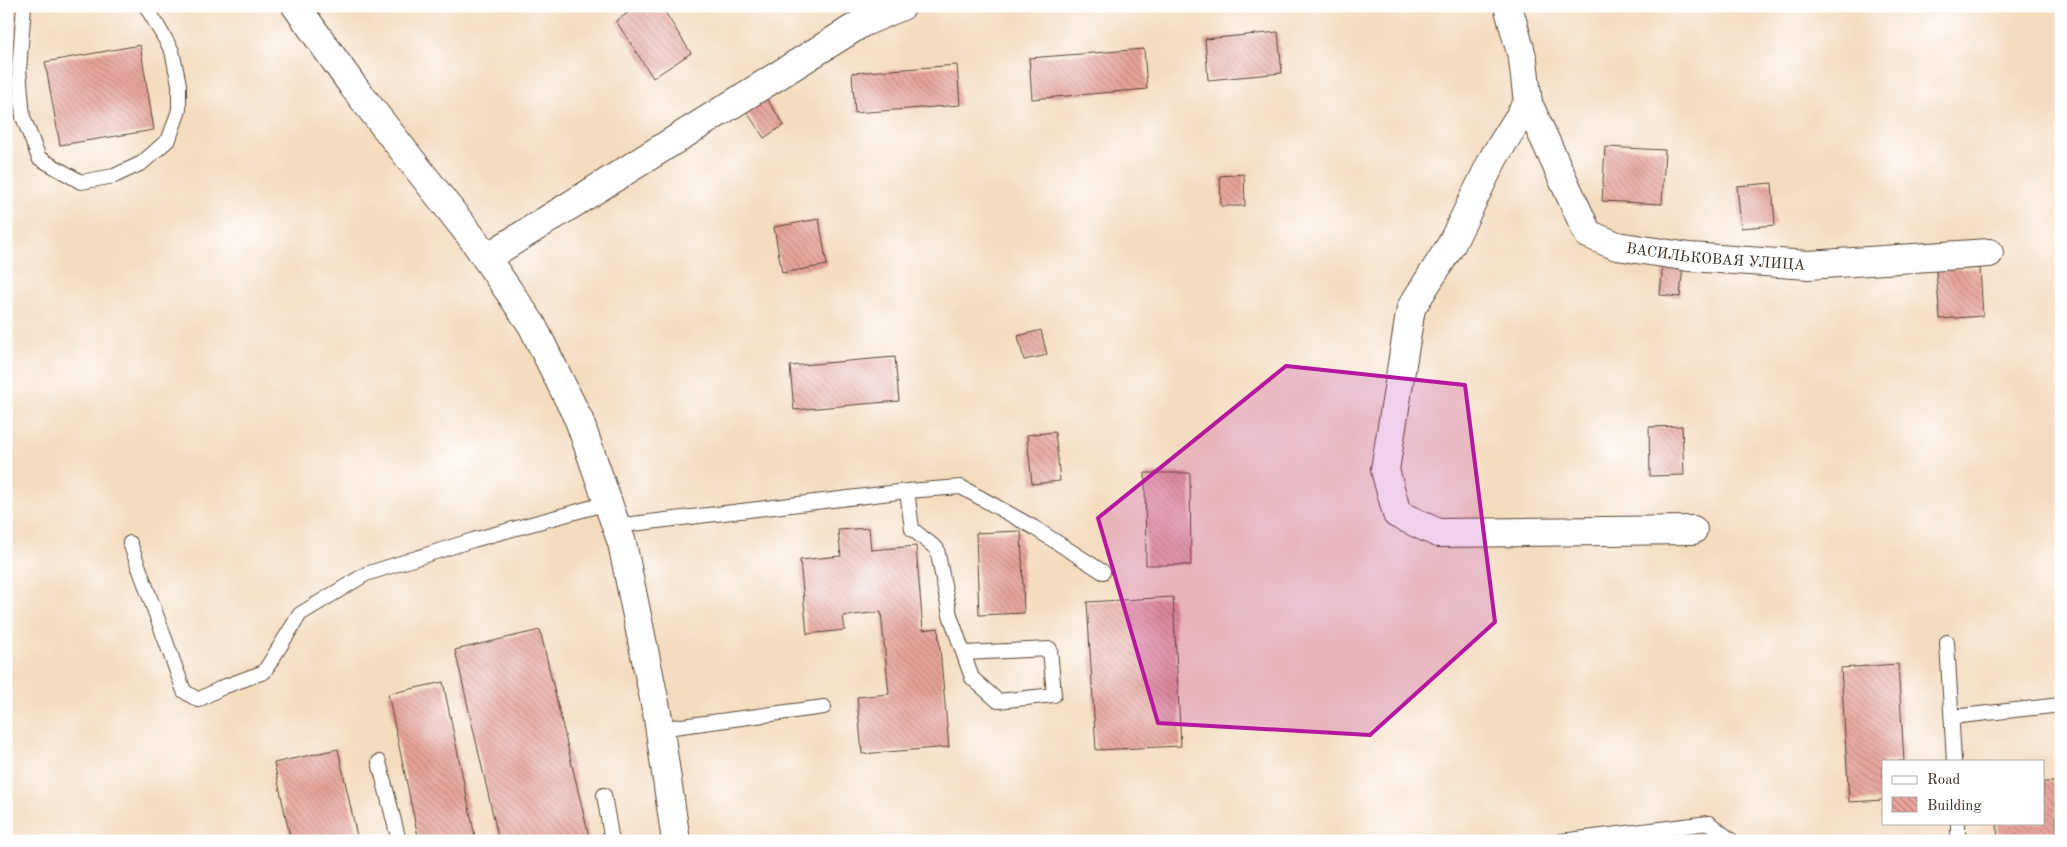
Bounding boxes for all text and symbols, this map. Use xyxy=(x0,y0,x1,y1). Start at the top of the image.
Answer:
street label: ВАСИЛЬКОВАЯ УЛИЦА xyxy=(1625,242,1806,274)
legend xyxy=(1882,760,2044,824)
text: Road xyxy=(1927,773,1961,788)
text: Building xyxy=(1927,799,1982,814)

